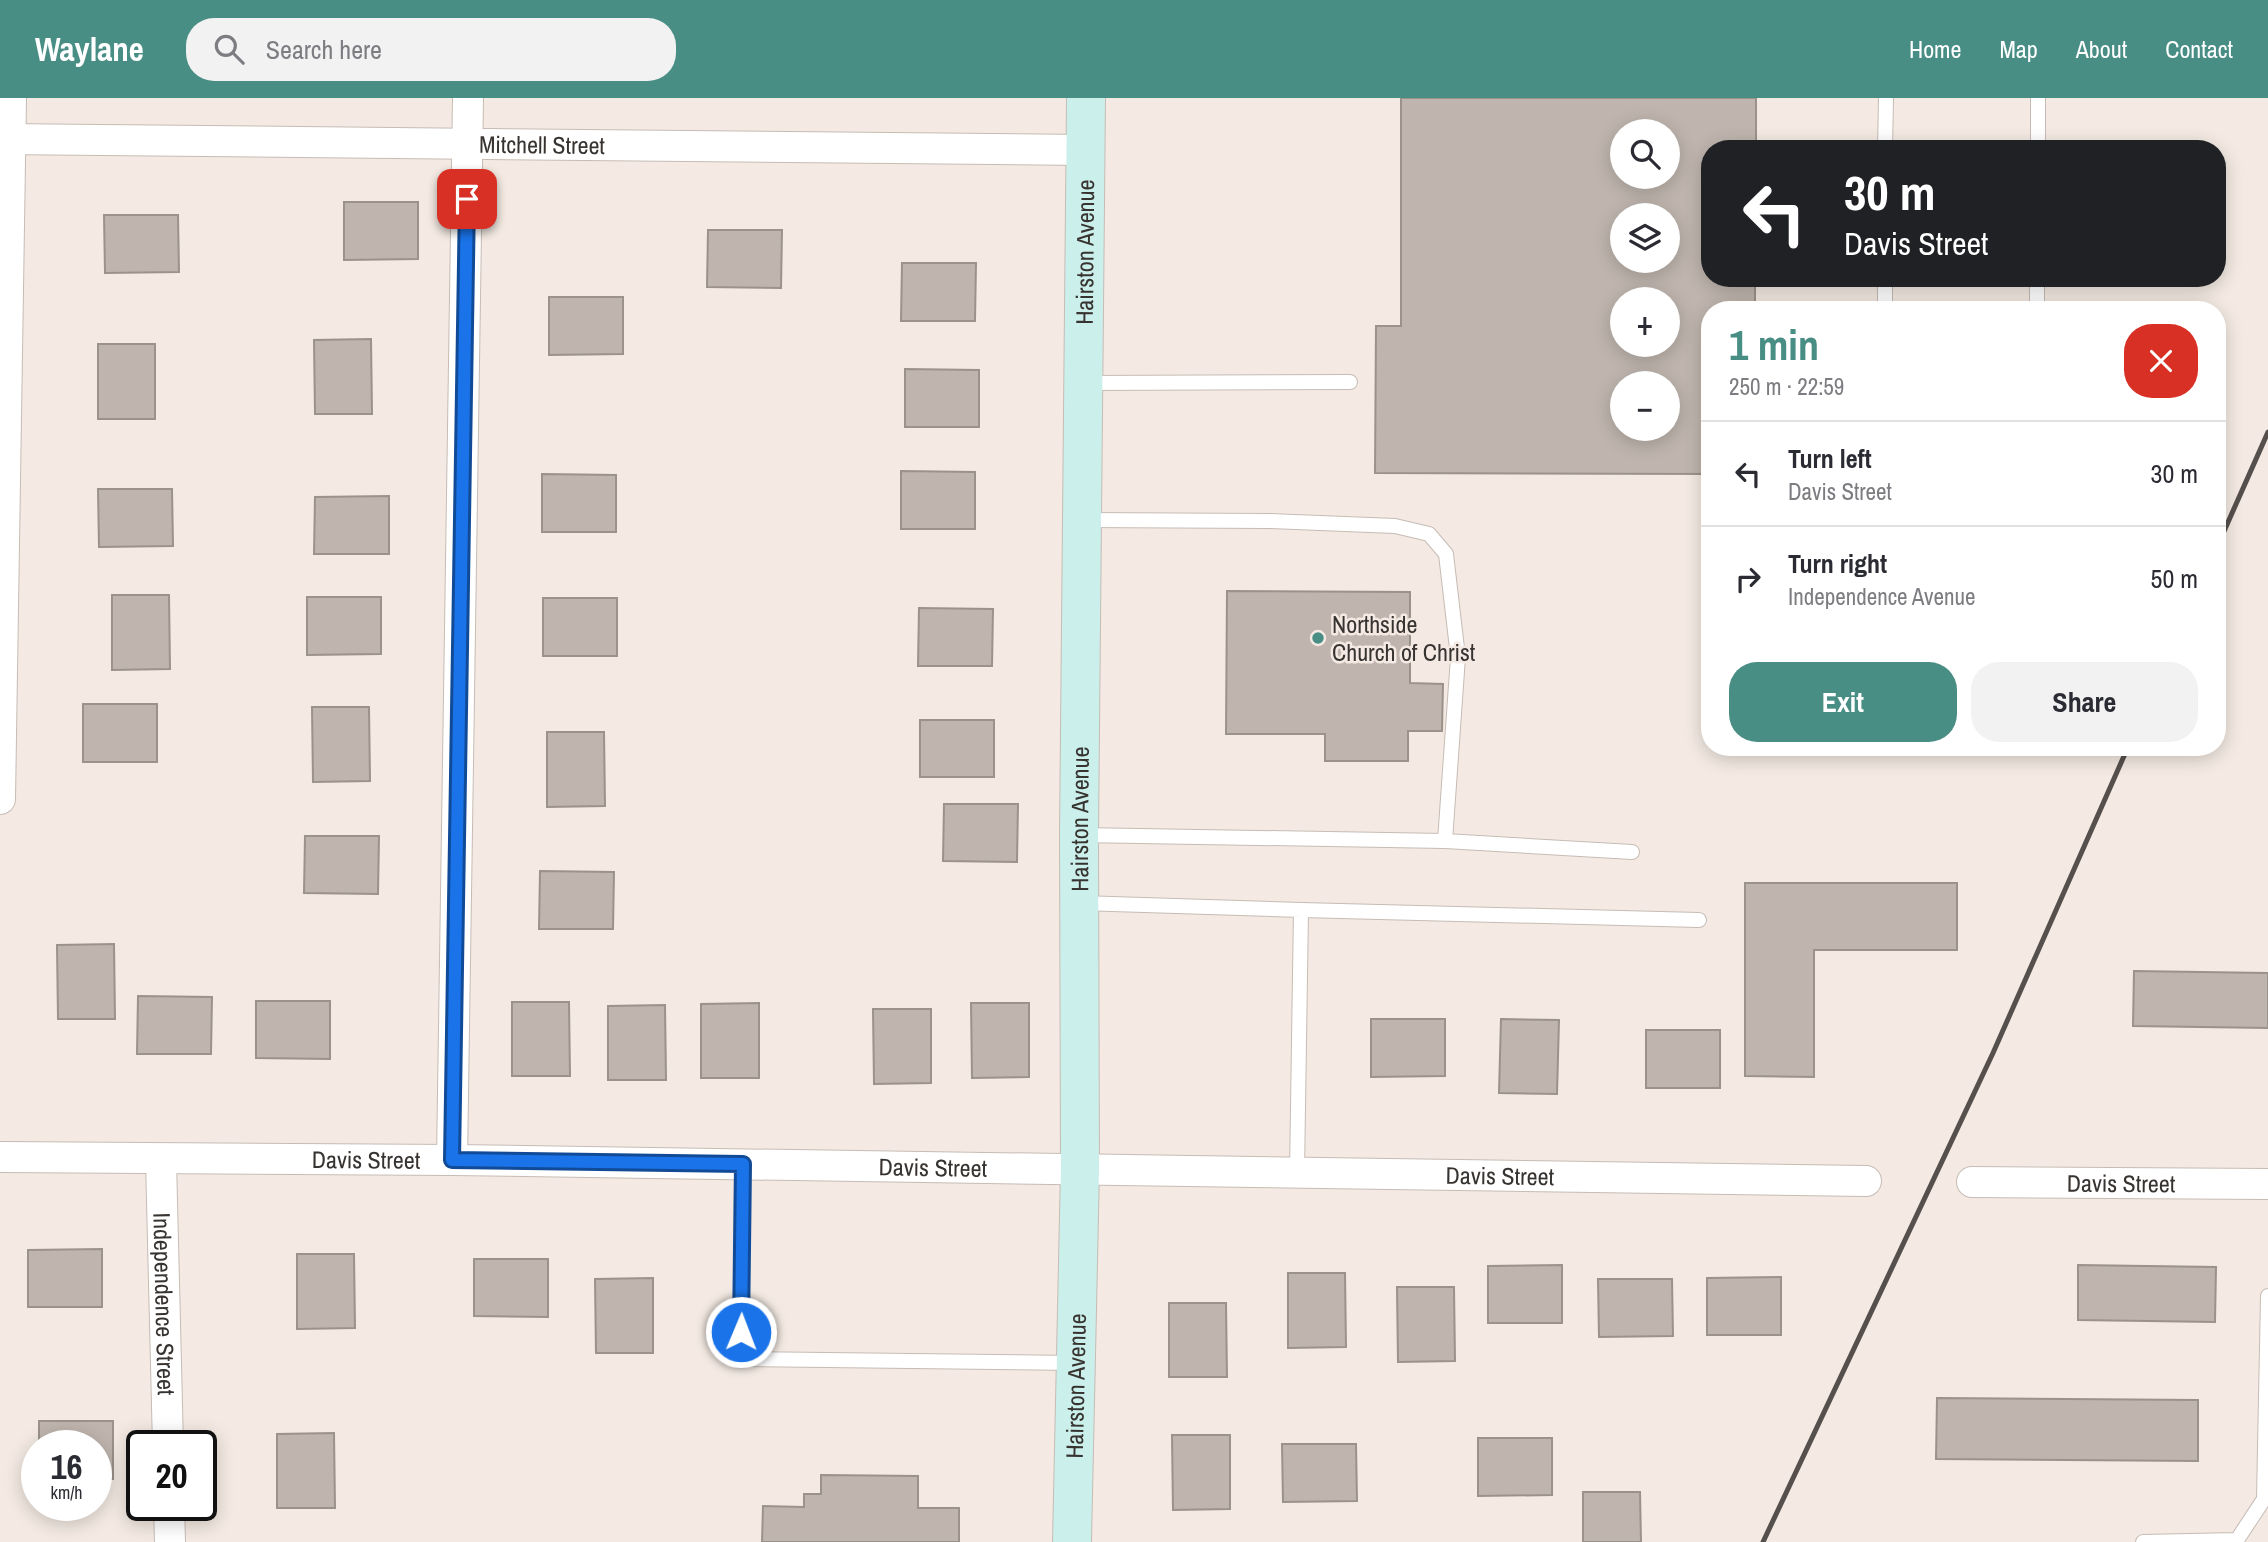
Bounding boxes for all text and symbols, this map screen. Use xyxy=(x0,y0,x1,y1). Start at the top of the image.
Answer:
search box xyxy=(186,18,676,81)
text: Waylane xyxy=(35,27,144,71)
icon: search xyxy=(210,30,248,68)
text: Search here xyxy=(266,32,382,67)
text: Home xyxy=(1909,33,1961,65)
text: Map xyxy=(1999,33,2038,65)
text: About xyxy=(2076,33,2127,65)
text: Contact xyxy=(2165,33,2233,65)
map controls xyxy=(1610,119,1680,441)
button: search xyxy=(1610,119,1680,189)
street label: Mitchell Street xyxy=(479,128,606,161)
text: 30 m xyxy=(1844,159,1936,225)
icon: left xyxy=(1729,168,1820,259)
pin xyxy=(437,169,497,229)
street label: Hairston Avenue xyxy=(1068,179,1101,325)
icon: arrive xyxy=(448,180,486,218)
button: layers xyxy=(1610,203,1680,273)
text: Davis Street xyxy=(1844,222,1988,265)
button: + xyxy=(1610,287,1680,357)
text: 1 min xyxy=(1729,317,1819,373)
button: close xyxy=(2124,324,2198,398)
button: − xyxy=(1610,371,1680,441)
text: 250 m · 22:59 xyxy=(1729,371,1844,402)
text: Turn left xyxy=(1788,441,1872,476)
icon: left xyxy=(1729,455,1767,493)
text: 30 m xyxy=(2151,456,2198,491)
text: Davis Street xyxy=(1788,476,1892,507)
text: Turn right xyxy=(1788,546,1887,581)
icon: right xyxy=(1729,560,1767,598)
text: 50 m xyxy=(2151,561,2198,596)
text: Independence Avenue xyxy=(1788,581,1975,612)
place label: Northside Church of Christ xyxy=(1332,608,1476,668)
marker: Northside Church of Christ xyxy=(1310,630,1326,646)
button: Exit xyxy=(1729,662,1957,742)
button: Share xyxy=(1971,662,2198,742)
street label: Hairston Avenue xyxy=(1063,746,1096,892)
street label: Davis Street xyxy=(312,1143,421,1176)
street label: Davis Street xyxy=(879,1150,988,1184)
street label: Davis Street xyxy=(1445,1159,1555,1192)
street label: Davis Street xyxy=(2067,1167,2176,1199)
street label: Independence Street xyxy=(146,1212,183,1396)
position arrow xyxy=(704,1295,778,1369)
street label: Hairston Avenue xyxy=(1058,1313,1093,1459)
speed limit sign: 20 xyxy=(126,1430,217,1521)
text: 16 xyxy=(51,1443,82,1490)
text: km/h xyxy=(51,1480,83,1505)

